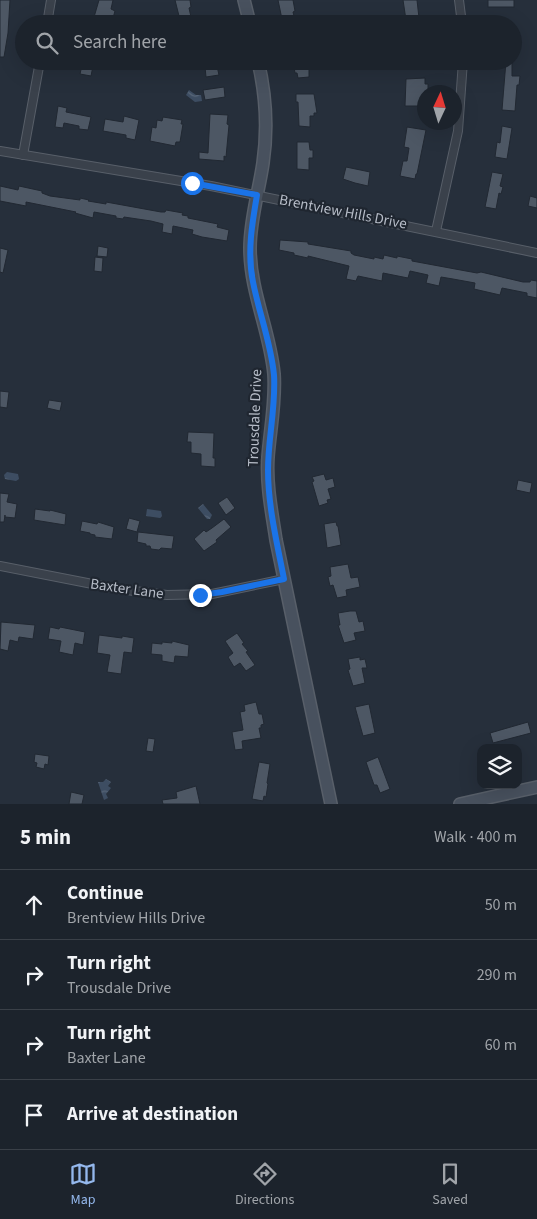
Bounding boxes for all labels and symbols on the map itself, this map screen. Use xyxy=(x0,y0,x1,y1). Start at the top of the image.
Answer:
north arrow xyxy=(417,85,462,130)
route start xyxy=(181,172,204,195)
street label: Brentview Hills Drive xyxy=(277,189,409,235)
street label: Trousdale Drive xyxy=(243,369,267,467)
street label: Baxter Lane xyxy=(89,573,165,605)
route end xyxy=(189,584,212,607)

